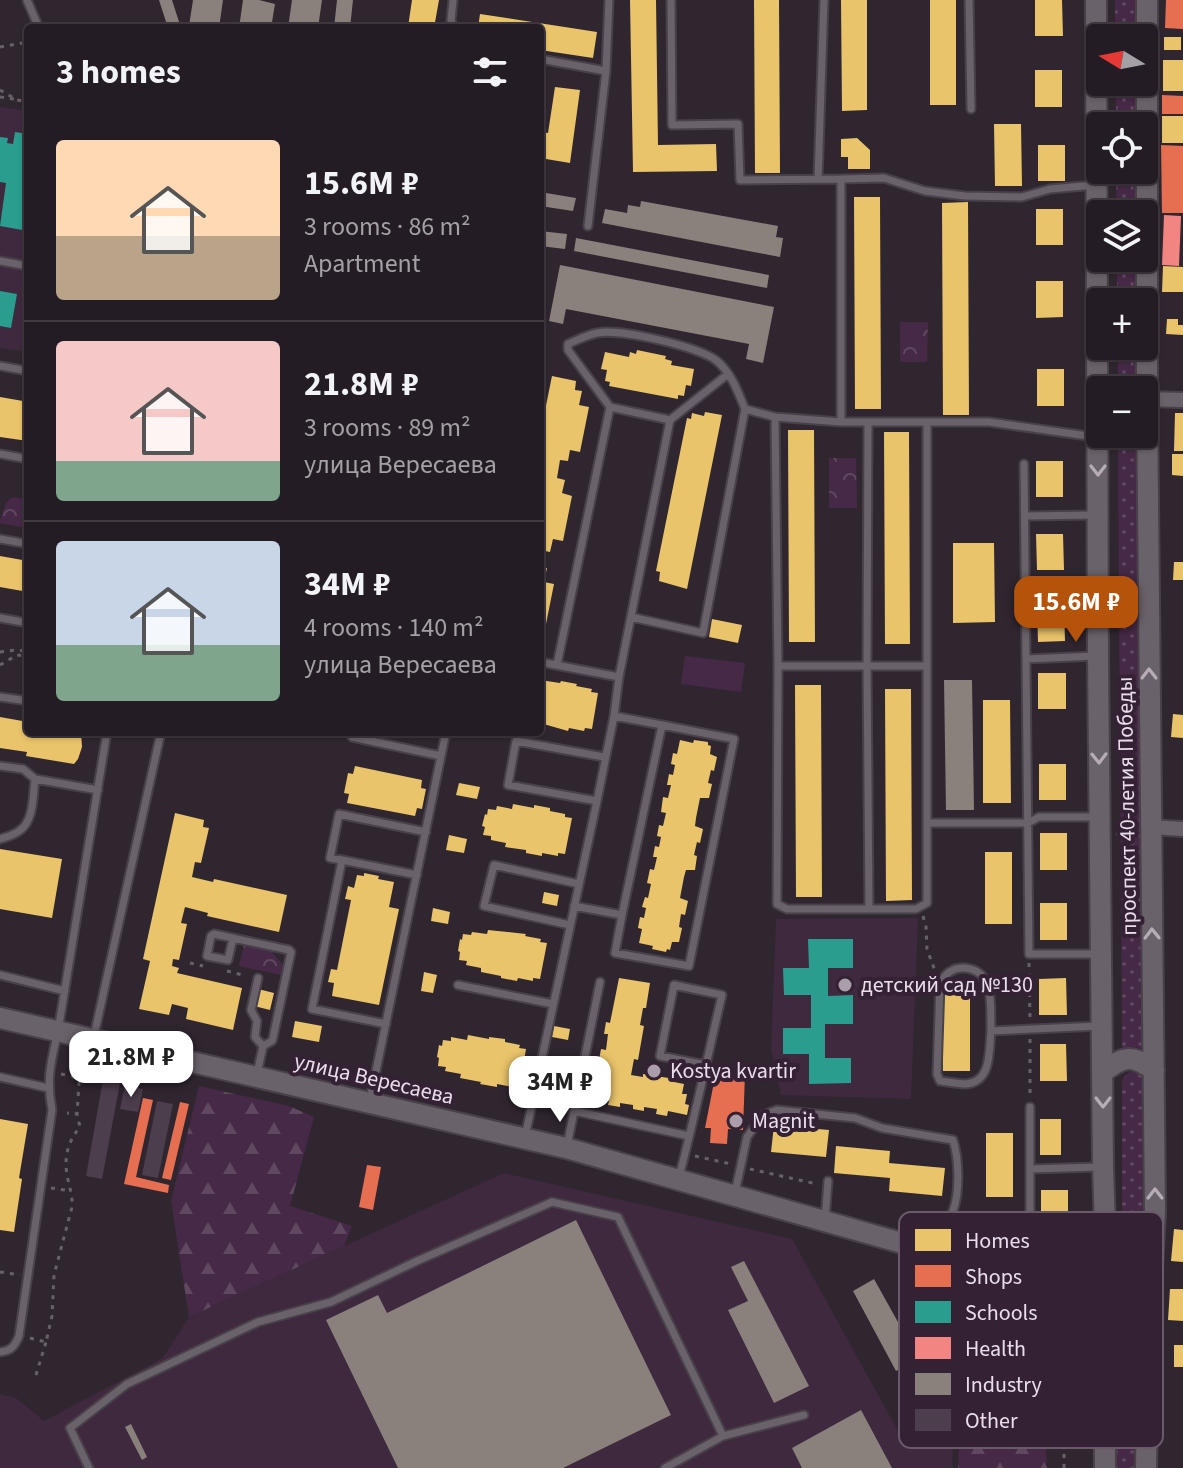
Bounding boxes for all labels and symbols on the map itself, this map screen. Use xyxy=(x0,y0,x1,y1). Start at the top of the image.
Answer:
north arrow xyxy=(1086,24,1158,96)
one-way arrow xyxy=(1089,464,1106,477)
pin: 15.6M ₽ xyxy=(1002,576,1150,644)
one-way arrow xyxy=(1140,667,1158,680)
street label: проспект 40-летия Победы xyxy=(1109,676,1145,936)
one-way arrow xyxy=(1091,752,1108,765)
one-way arrow xyxy=(1143,927,1161,940)
place label: детский сад №130 xyxy=(861,969,1033,1001)
marker: детский сад №130 xyxy=(836,976,854,994)
pin: 21.8M ₽ xyxy=(57,1031,205,1099)
street label: улица Вересаева xyxy=(291,1045,457,1113)
place label: Kostya kvartir xyxy=(670,1055,796,1087)
pin: 34M ₽ xyxy=(504,1056,616,1124)
marker: Kostya kvartir xyxy=(645,1062,663,1080)
one-way arrow xyxy=(1094,1096,1112,1109)
place label: Magnit xyxy=(752,1105,816,1137)
marker: Magnit xyxy=(727,1112,745,1130)
one-way arrow xyxy=(1146,1187,1164,1200)
legend xyxy=(899,1212,1163,1448)
text: Homes xyxy=(965,1225,1030,1257)
text: Shops xyxy=(965,1261,1022,1293)
text: Schools xyxy=(965,1297,1037,1329)
text: Health xyxy=(965,1333,1026,1365)
text: Industry xyxy=(965,1369,1042,1401)
text: Other xyxy=(965,1405,1018,1437)

